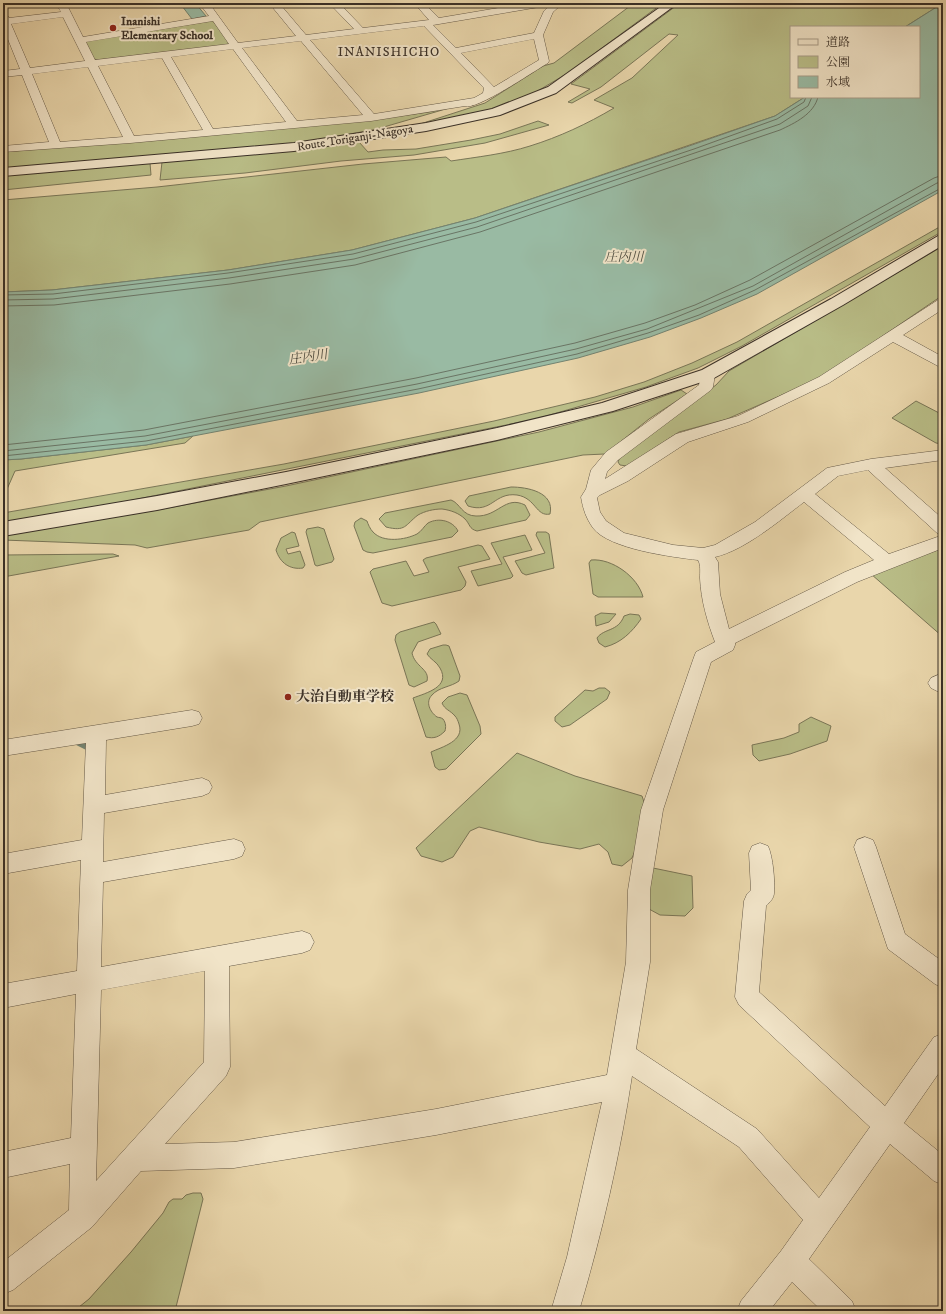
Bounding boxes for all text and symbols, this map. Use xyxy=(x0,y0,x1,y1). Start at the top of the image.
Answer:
place label: Inanishi Elementary School xyxy=(121,14,213,43)
marker: Inanishi Elementary School xyxy=(108,23,118,33)
legend xyxy=(790,26,920,98)
text: 道路 xyxy=(826,35,850,50)
district label: INANISHICHO xyxy=(338,44,440,60)
text: 公園 xyxy=(826,55,850,70)
text: 水域 xyxy=(826,75,850,90)
street label: Route Toriganji-Nagoya xyxy=(296,121,415,155)
water label: 庄内川 xyxy=(604,249,645,265)
water label: 庄内川 xyxy=(288,346,330,368)
place label: 大治自動車学校 xyxy=(296,688,394,706)
marker: 大治自動車学校 xyxy=(283,692,293,702)

